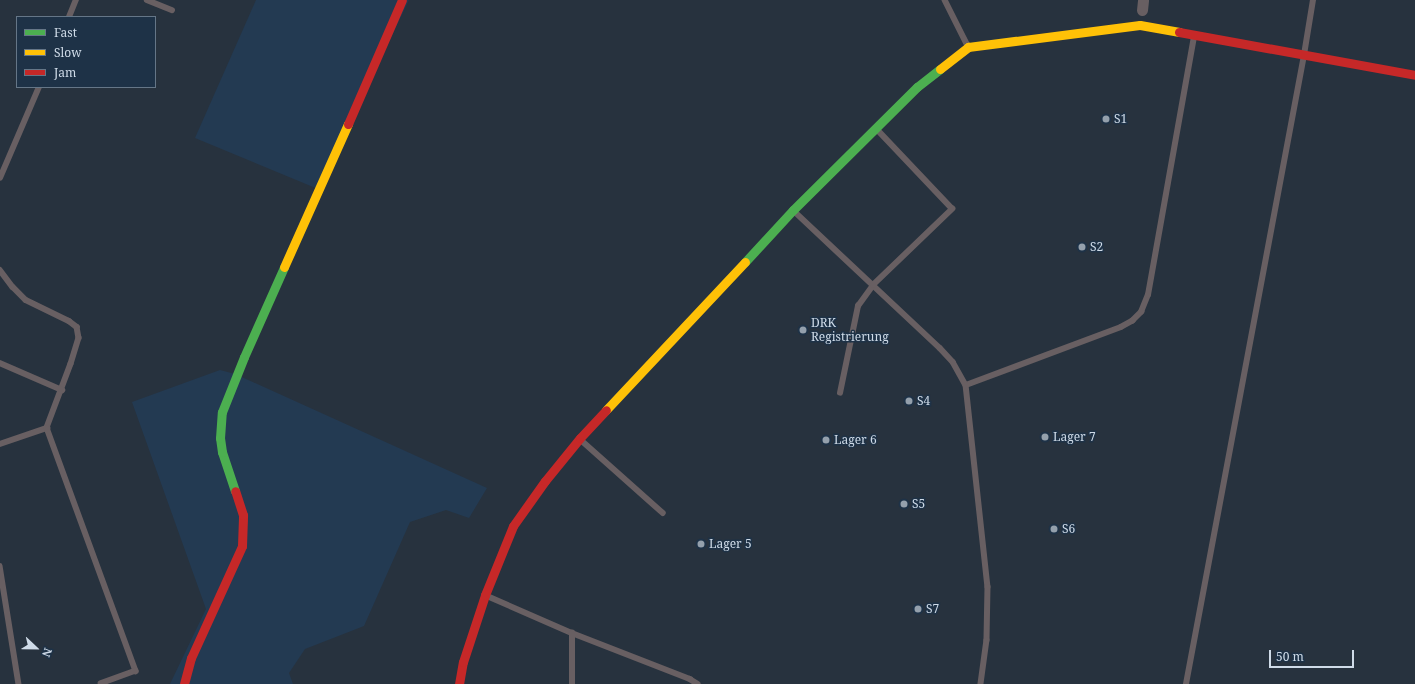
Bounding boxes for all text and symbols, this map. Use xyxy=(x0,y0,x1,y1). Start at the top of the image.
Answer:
legend xyxy=(16,16,156,88)
text: Fast xyxy=(54,24,77,41)
text: Slow xyxy=(54,44,82,61)
text: Jam xyxy=(54,64,76,81)
place label: S1 xyxy=(1114,112,1127,126)
marker: S1 xyxy=(1101,114,1111,124)
place label: S2 xyxy=(1090,240,1103,254)
marker: S2 xyxy=(1077,242,1087,252)
place label: DRK Registrierung xyxy=(811,316,889,344)
marker: DRK Registrierung xyxy=(798,325,808,335)
place label: S4 xyxy=(917,394,930,408)
marker: S4 xyxy=(904,396,914,406)
place label: Lager 7 xyxy=(1053,430,1096,444)
marker: Lager 7 xyxy=(1040,432,1050,442)
place label: Lager 6 xyxy=(834,433,877,447)
marker: Lager 6 xyxy=(821,435,831,445)
place label: S5 xyxy=(912,497,925,511)
marker: S5 xyxy=(899,499,909,509)
place label: S6 xyxy=(1062,522,1075,536)
marker: S6 xyxy=(1049,524,1059,534)
place label: Lager 5 xyxy=(709,537,752,551)
marker: Lager 5 xyxy=(696,539,706,549)
place label: S7 xyxy=(926,602,939,616)
marker: S7 xyxy=(913,604,923,614)
north arrow xyxy=(16,628,56,668)
scale bar xyxy=(1271,642,1356,668)
text: N xyxy=(39,646,56,660)
text: 50 m xyxy=(1276,648,1304,665)

